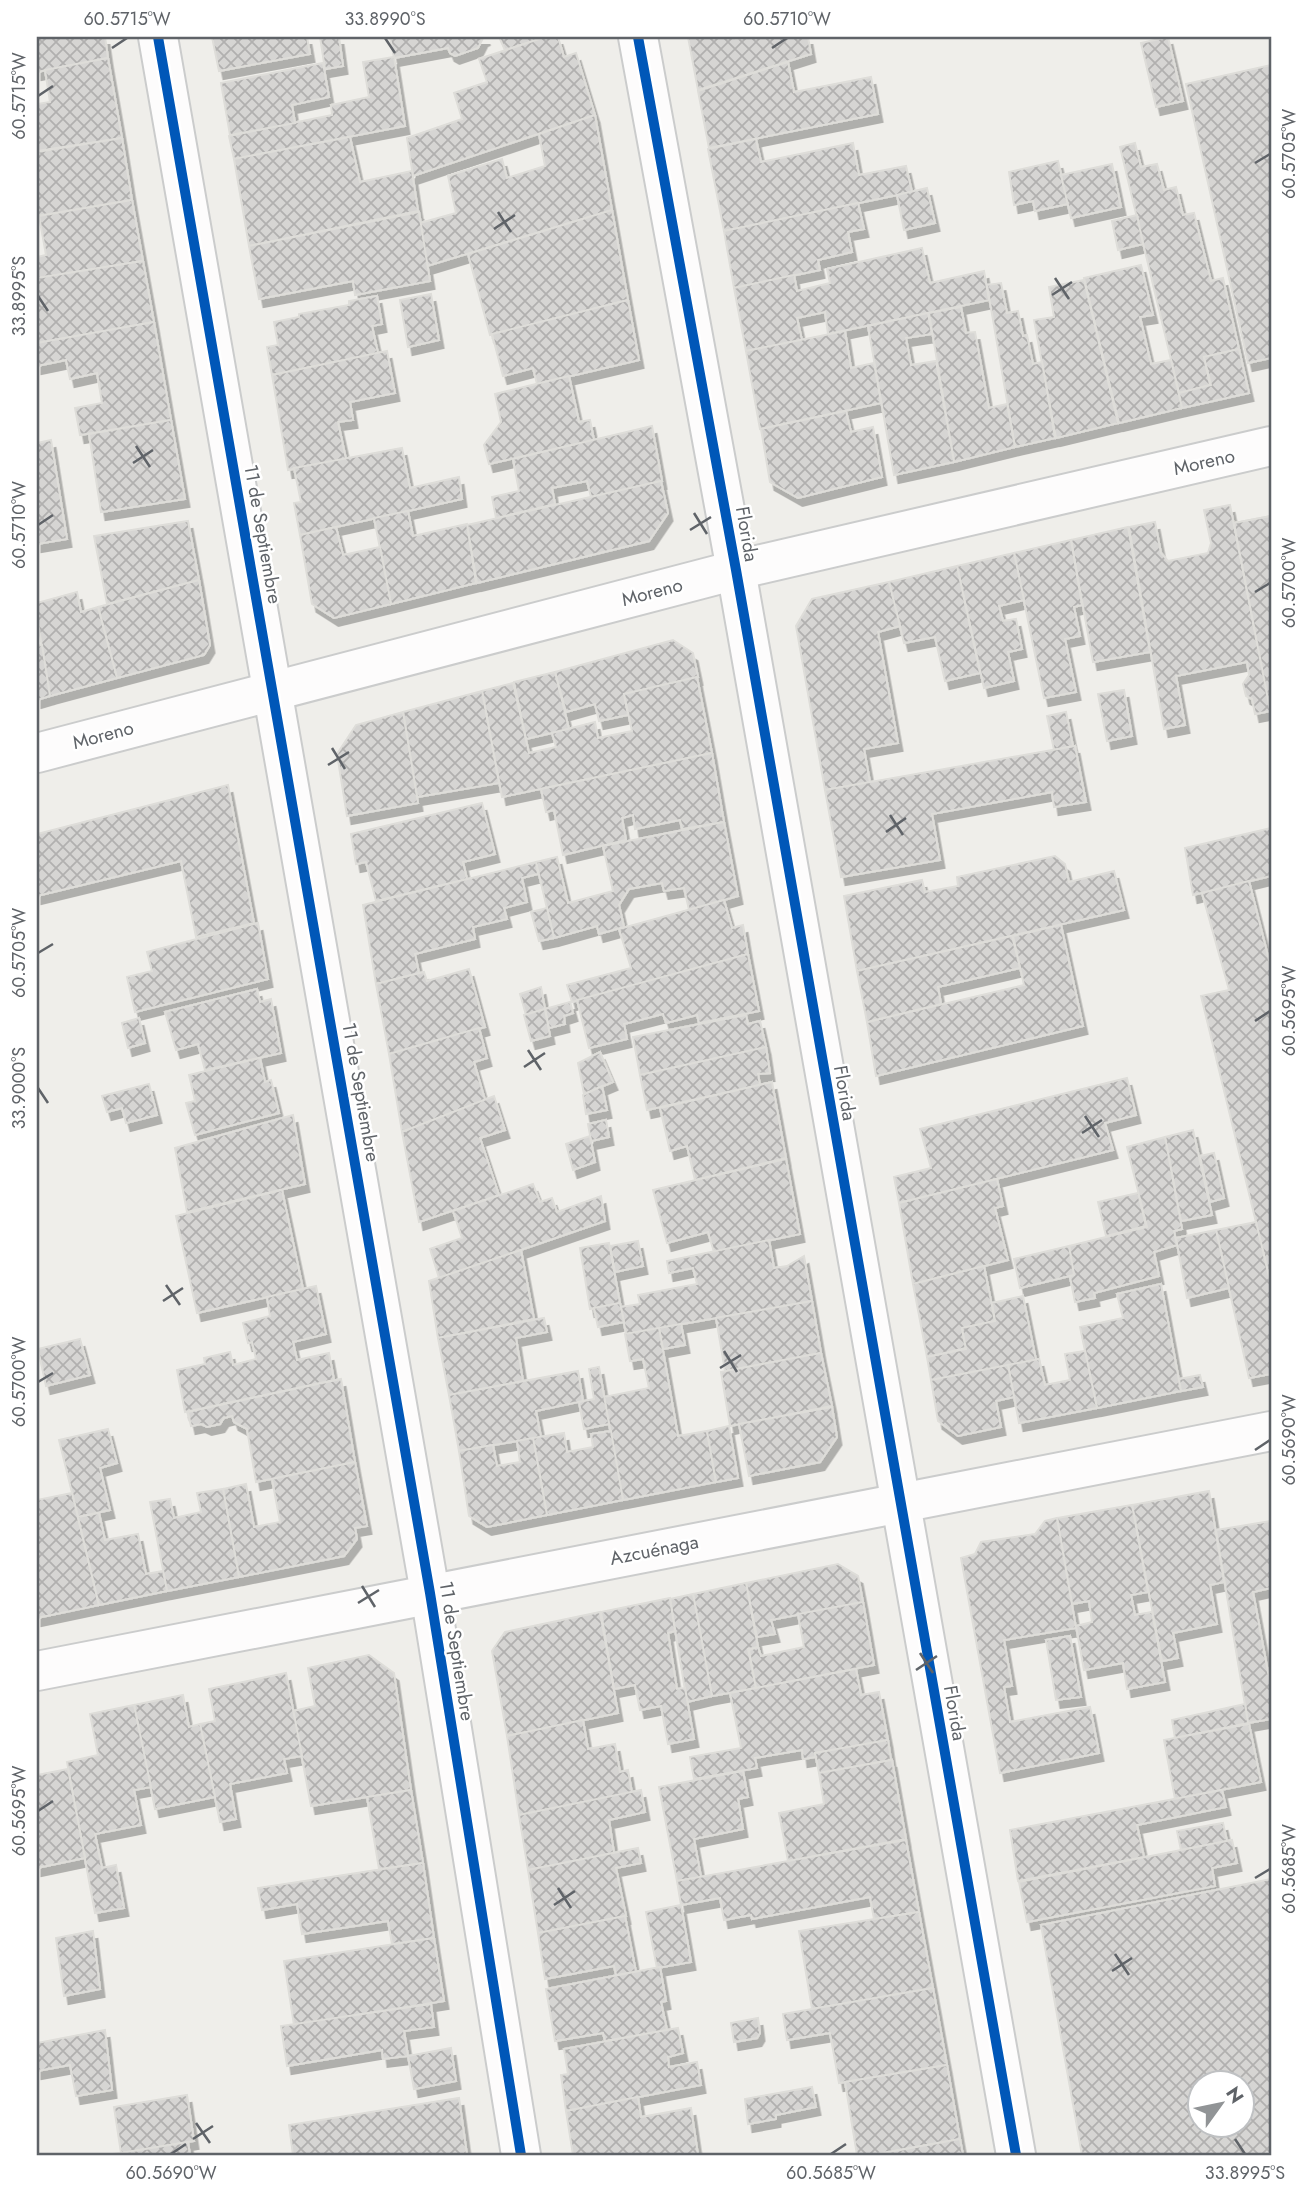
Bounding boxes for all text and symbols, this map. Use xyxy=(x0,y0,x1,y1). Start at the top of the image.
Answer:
text: 60.5715°W xyxy=(83,6,171,32)
text: 33.8990°S xyxy=(344,6,426,32)
text: 60.5710°W xyxy=(743,6,831,32)
text: 60.5715°W xyxy=(6,52,32,140)
text: 60.5705°W xyxy=(1276,109,1302,199)
text: 33.8995°S xyxy=(6,256,32,336)
street label: Moreno xyxy=(1171,442,1237,482)
street label: 11 de Septiembre xyxy=(237,462,289,606)
text: 60.5710°W xyxy=(6,481,32,569)
street label: Florida xyxy=(729,504,765,564)
text: 60.5700°W xyxy=(1276,538,1302,628)
street label: Moreno xyxy=(618,571,686,613)
street label: Moreno xyxy=(69,714,137,756)
text: 60.5705°W xyxy=(6,908,32,998)
text: 60.5695°W xyxy=(1276,966,1302,1056)
street label: 11 de Septiembre xyxy=(335,1020,387,1164)
text: 33.9000°S xyxy=(6,1047,32,1129)
street label: Florida xyxy=(827,1063,863,1123)
text: 60.5700°W xyxy=(6,1337,32,1427)
text: 60.5690°W xyxy=(1276,1394,1302,1486)
street label: Azcuénaga xyxy=(607,1528,701,1572)
street label: 11 de Septiembre xyxy=(433,1579,481,1723)
street label: Florida xyxy=(937,1683,973,1743)
text: 60.5695°W xyxy=(6,1766,32,1856)
text: 60.5685°W xyxy=(1276,1824,1302,1914)
north arrow xyxy=(1186,2070,1256,2140)
text: N xyxy=(1219,2081,1250,2109)
text: 60.5690°W xyxy=(125,2160,217,2186)
text: 60.5685°W xyxy=(786,2160,876,2186)
text: 33.8995°S xyxy=(1205,2160,1285,2186)

